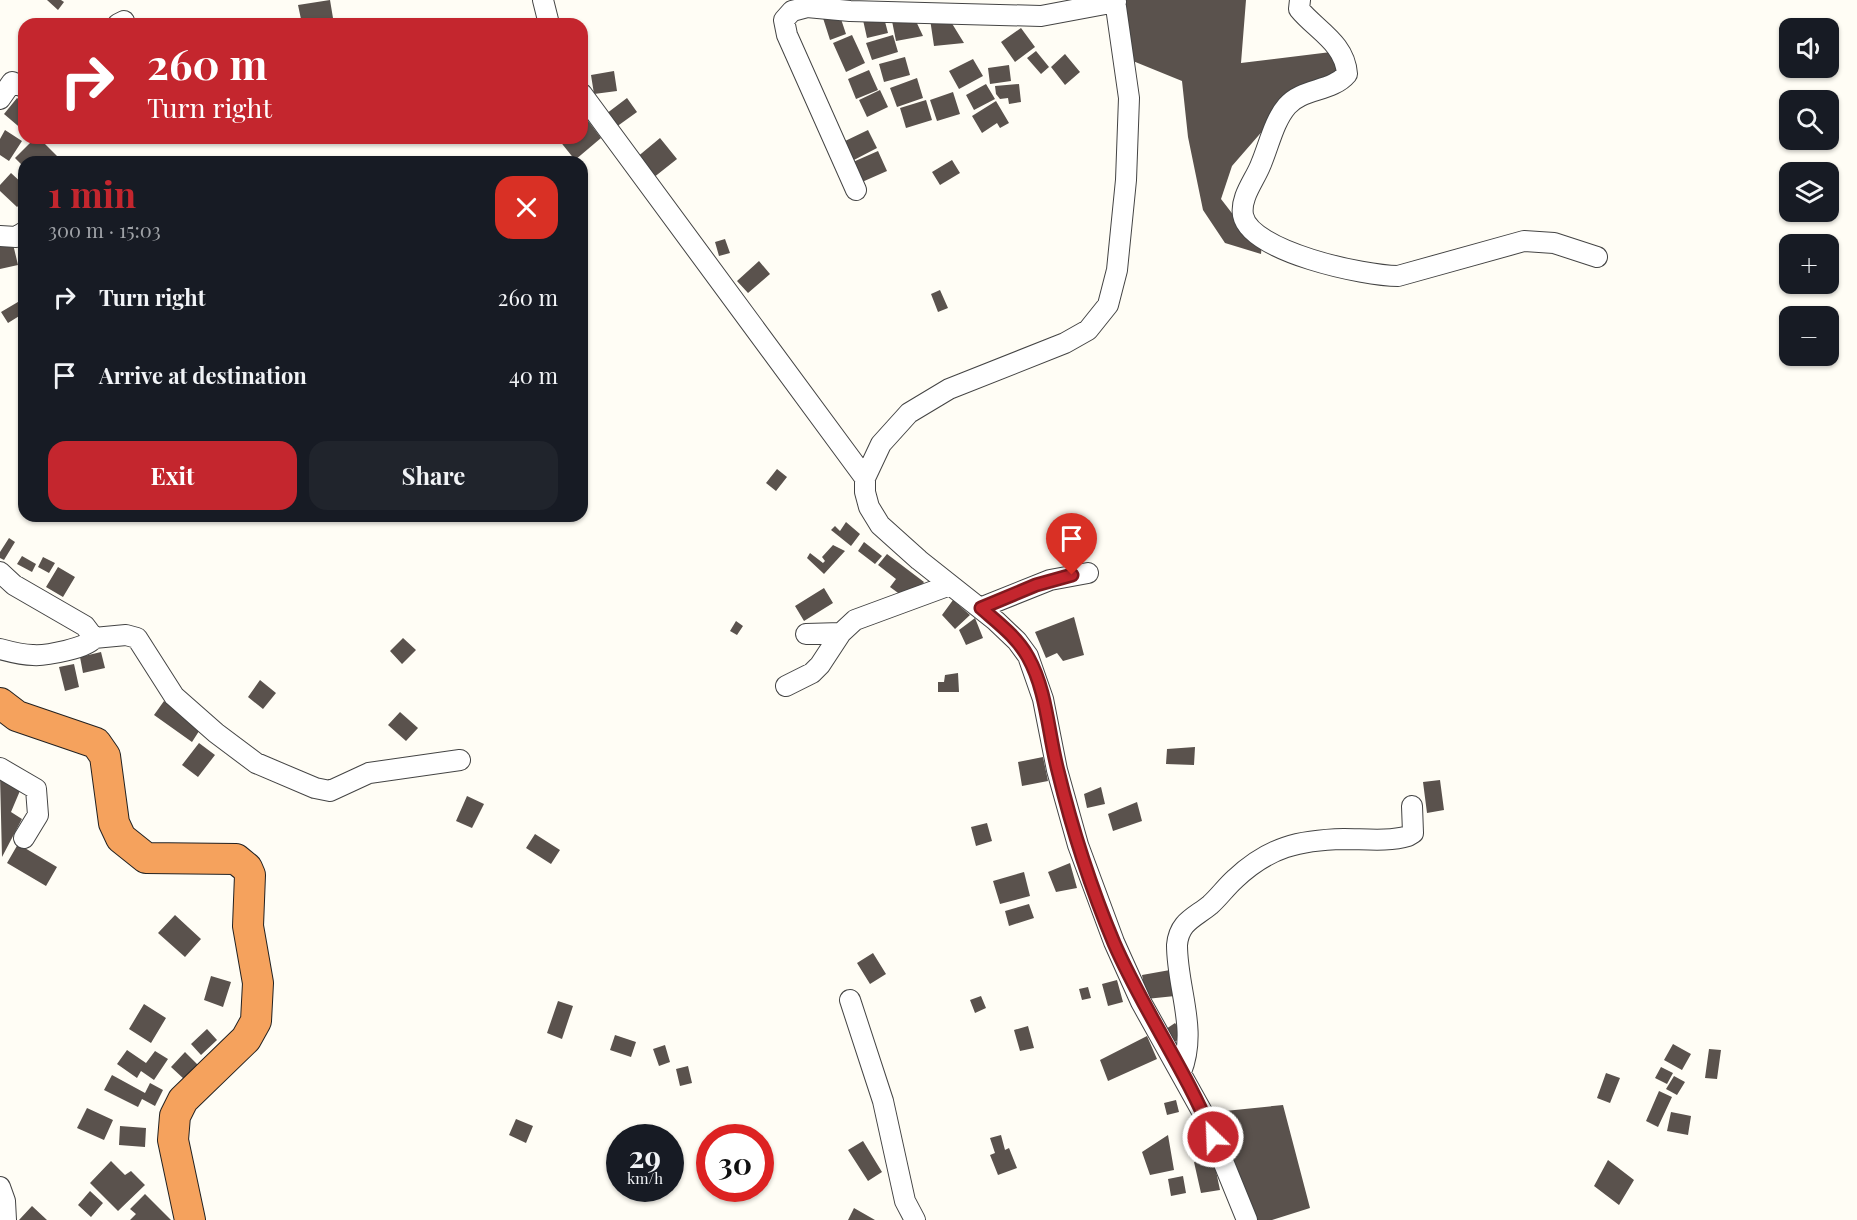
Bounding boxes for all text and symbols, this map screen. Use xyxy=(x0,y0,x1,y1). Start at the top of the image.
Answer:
map controls xyxy=(1779,18,1839,366)
button: sound xyxy=(1779,18,1839,78)
text: 260 m xyxy=(147,35,267,91)
icon: right xyxy=(48,42,126,120)
text: Turn right xyxy=(147,89,272,125)
button: search xyxy=(1779,90,1839,150)
button: layers xyxy=(1779,162,1839,222)
text: 1 min xyxy=(48,169,136,217)
button: close xyxy=(495,176,558,239)
text: 300 m · 15:03 xyxy=(48,216,161,243)
button: + xyxy=(1779,234,1839,294)
icon: right xyxy=(48,281,81,314)
text: Turn right xyxy=(99,282,205,312)
text: 260 m xyxy=(498,282,558,312)
button: − xyxy=(1779,306,1839,366)
icon: arrive xyxy=(48,359,81,392)
text: Arrive at destination xyxy=(99,360,307,390)
text: 40 m xyxy=(509,360,558,390)
button: Exit xyxy=(48,441,297,510)
button: Share xyxy=(309,441,558,510)
pin xyxy=(1046,513,1097,575)
icon: arrive xyxy=(1055,522,1088,555)
position arrow xyxy=(1181,1105,1245,1169)
speed limit sign: 30 xyxy=(696,1124,774,1202)
text: 29 xyxy=(629,1136,661,1176)
text: km/h xyxy=(627,1168,663,1188)

